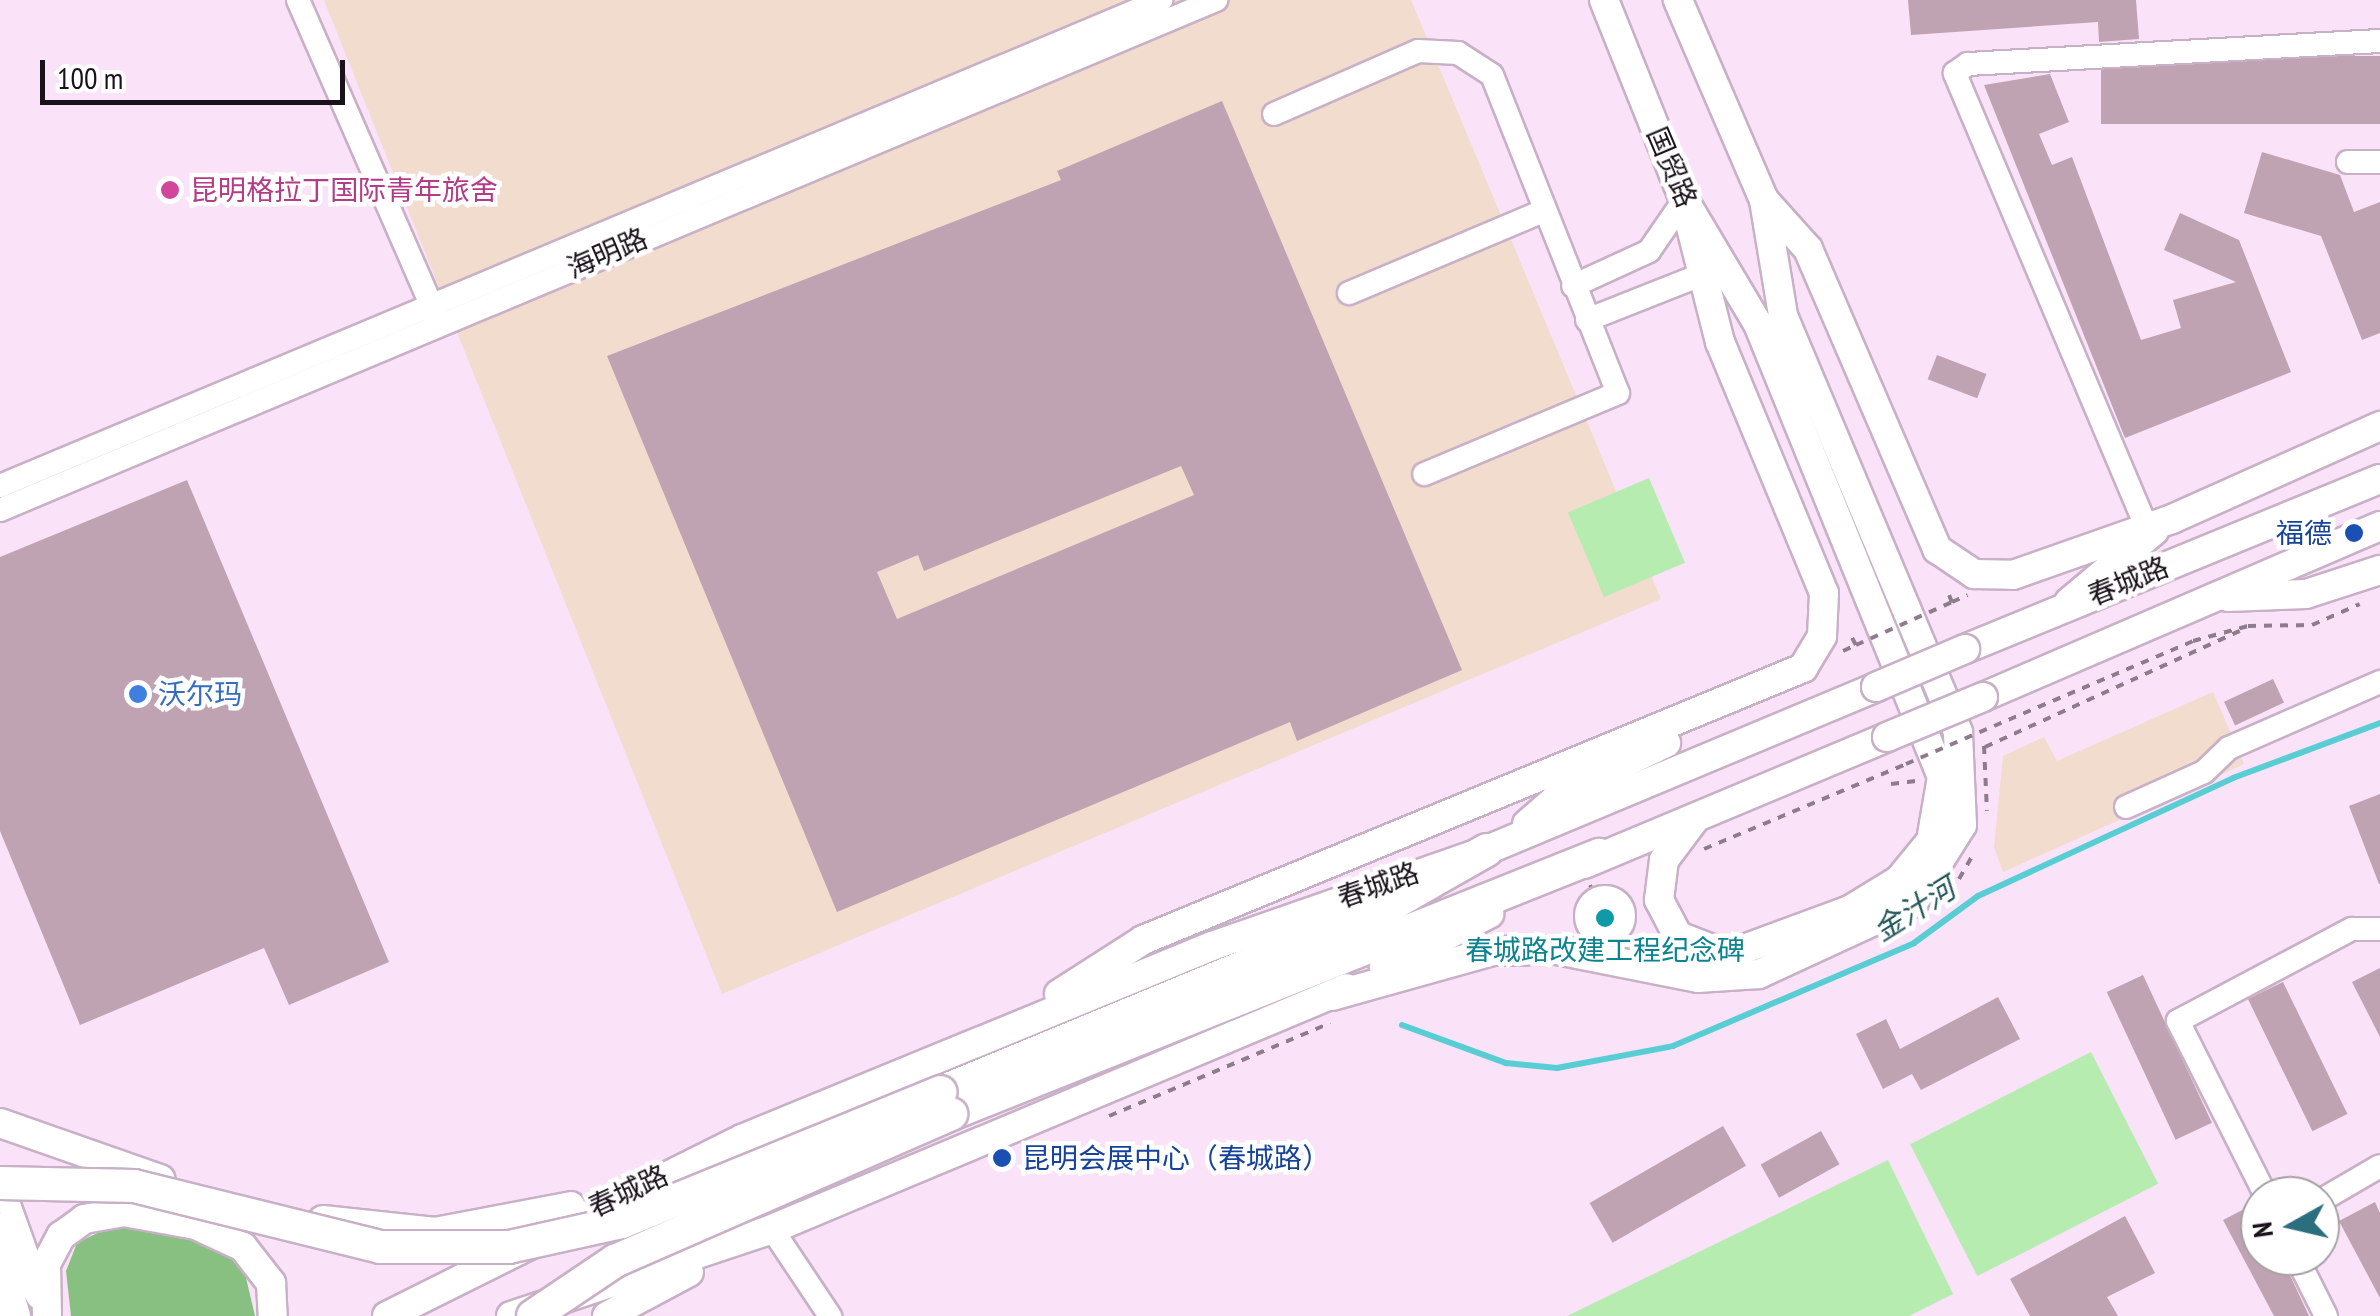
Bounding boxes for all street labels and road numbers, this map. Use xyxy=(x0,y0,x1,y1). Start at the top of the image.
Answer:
street label: 国贸路 xyxy=(1640,122,1704,212)
street label: 海明路 xyxy=(562,221,652,285)
street label: 春城路 xyxy=(2083,550,2173,612)
street label: 春城路 xyxy=(1333,855,1423,915)
street label: 春城路 xyxy=(583,1158,673,1224)

